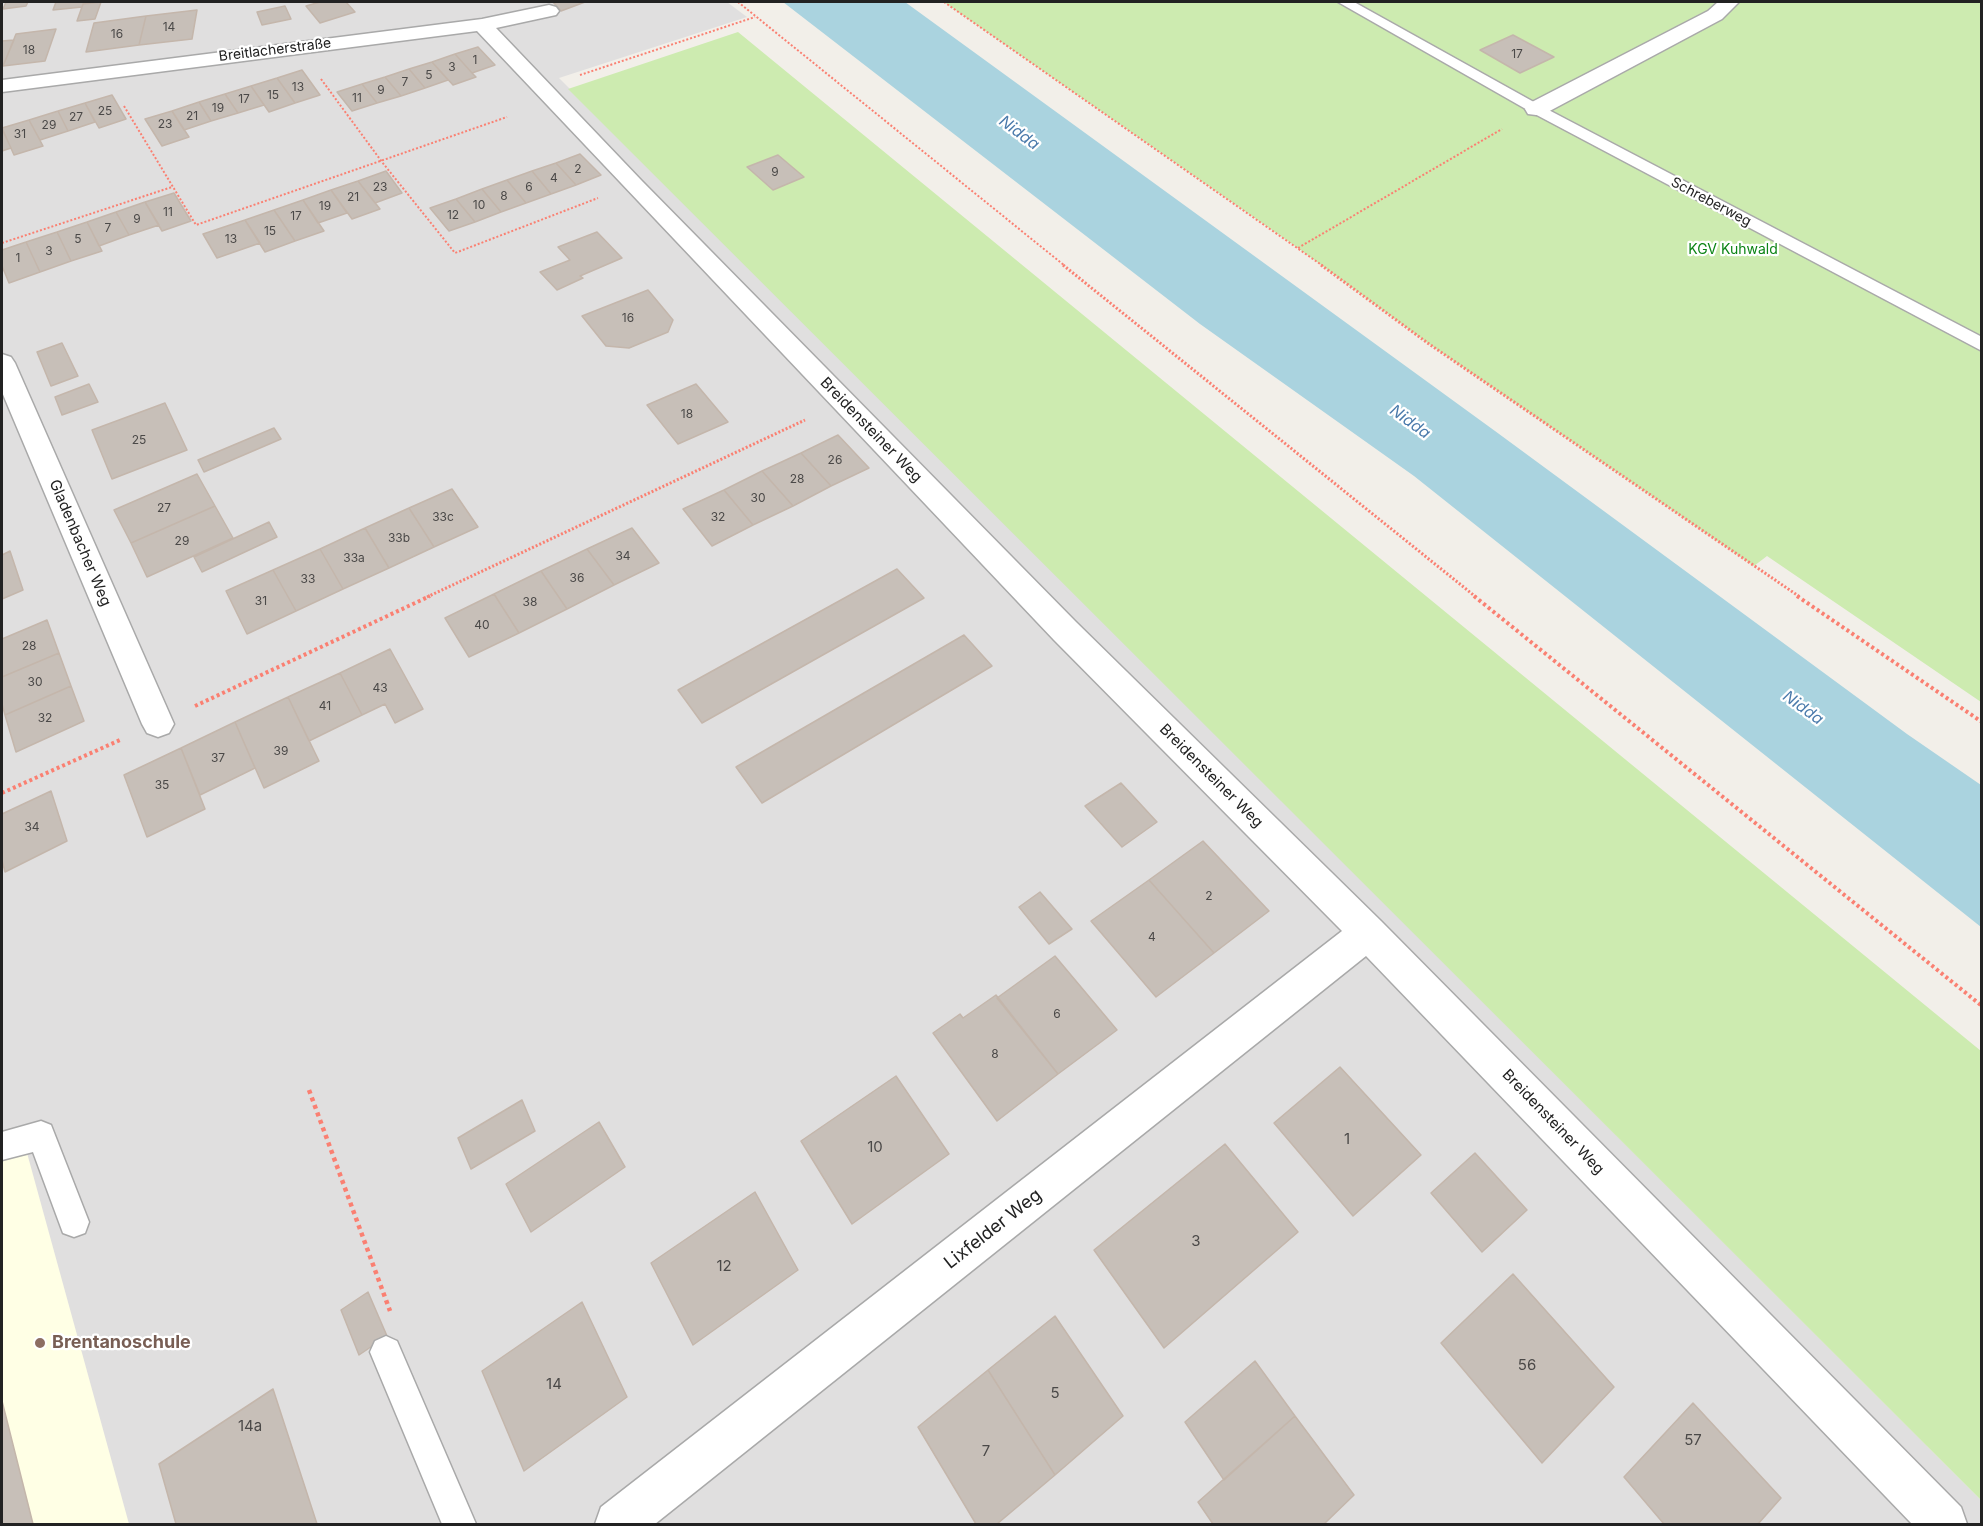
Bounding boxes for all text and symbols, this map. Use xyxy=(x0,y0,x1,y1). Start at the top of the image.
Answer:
house number: 14 xyxy=(163,20,175,34)
house number: 16 xyxy=(111,27,123,41)
street label: Breitlacherstraße xyxy=(218,35,332,65)
house number: 18 xyxy=(23,43,35,57)
house number: 17 xyxy=(1511,47,1523,61)
house number: 1 xyxy=(473,53,477,67)
house number: 3 xyxy=(448,60,456,74)
house number: 5 xyxy=(425,68,433,82)
house number: 7 xyxy=(402,75,408,89)
house number: 13 xyxy=(292,80,304,94)
house number: 9 xyxy=(377,83,385,97)
house number: 15 xyxy=(267,88,279,102)
house number: 11 xyxy=(352,91,362,105)
house number: 17 xyxy=(238,92,250,106)
house number: 19 xyxy=(212,101,224,115)
house number: 25 xyxy=(98,104,112,118)
house number: 21 xyxy=(186,109,198,123)
house number: 27 xyxy=(69,110,83,124)
water label: Nidda xyxy=(995,112,1043,154)
house number: 23 xyxy=(158,117,172,131)
house number: 29 xyxy=(42,118,56,132)
house number: 31 xyxy=(14,127,26,141)
house number: 2 xyxy=(574,162,582,176)
house number: 9 xyxy=(771,165,779,179)
house number: 4 xyxy=(550,171,558,185)
street label: Schreberweg xyxy=(1668,174,1754,230)
house number: 23 xyxy=(373,180,387,194)
house number: 6 xyxy=(525,180,533,194)
house number: 8 xyxy=(500,189,508,203)
house number: 21 xyxy=(347,190,359,204)
house number: 10 xyxy=(473,198,485,212)
house number: 19 xyxy=(319,199,331,213)
house number: 11 xyxy=(163,205,173,219)
house number: 12 xyxy=(447,208,459,222)
house number: 17 xyxy=(290,209,302,223)
house number: 9 xyxy=(133,212,141,226)
house number: 7 xyxy=(105,221,111,235)
house number: 15 xyxy=(264,224,276,238)
house number: 5 xyxy=(74,232,82,246)
house number: 13 xyxy=(225,232,237,246)
park label: KGV Kuhwald xyxy=(1688,242,1778,258)
house number: 3 xyxy=(45,244,53,258)
house number: 1 xyxy=(16,251,20,265)
house number: 16 xyxy=(622,311,634,325)
street label: Breidensteiner Weg xyxy=(816,374,926,486)
water label: Nidda xyxy=(1386,401,1434,443)
house number: 18 xyxy=(681,407,693,421)
house number: 25 xyxy=(132,433,146,447)
house number: 26 xyxy=(828,453,842,467)
house number: 28 xyxy=(790,472,804,486)
street label: Gladenbacher Weg xyxy=(45,477,115,609)
house number: 30 xyxy=(751,491,765,505)
house number: 27 xyxy=(157,501,171,515)
house number: 33c xyxy=(432,510,454,524)
house number: 32 xyxy=(711,510,725,524)
house number: 33b xyxy=(388,531,410,545)
house number: 29 xyxy=(175,534,189,548)
house number: 34 xyxy=(615,549,631,563)
house number: 33a xyxy=(343,551,365,565)
house number: 36 xyxy=(570,571,584,585)
house number: 33 xyxy=(301,572,315,586)
house number: 31 xyxy=(255,594,267,608)
house number: 38 xyxy=(523,595,537,609)
house number: 40 xyxy=(474,618,490,632)
house number: 28 xyxy=(22,639,36,653)
house number: 30 xyxy=(28,675,42,689)
house number: 43 xyxy=(372,681,388,695)
water label: Nidda xyxy=(1779,687,1827,729)
house number: 41 xyxy=(319,699,331,713)
house number: 32 xyxy=(38,711,52,725)
street label: Breidensteiner Weg xyxy=(1156,721,1266,831)
house number: 39 xyxy=(274,744,288,758)
house number: 37 xyxy=(211,751,225,765)
house number: 35 xyxy=(155,778,169,792)
house number: 34 xyxy=(24,820,40,834)
house number: 2 xyxy=(1205,889,1213,903)
house number: 4 xyxy=(1148,930,1156,944)
house number: 6 xyxy=(1053,1007,1061,1021)
house number: 8 xyxy=(991,1047,999,1061)
street label: Breidensteiner Weg xyxy=(1498,1066,1608,1178)
house number: 1 xyxy=(1344,1130,1350,1148)
house number: 10 xyxy=(867,1138,883,1156)
street label: Lixfelder Weg xyxy=(940,1184,1046,1274)
house number: 3 xyxy=(1191,1232,1201,1250)
house number: 12 xyxy=(716,1257,732,1275)
place label: Brentanoschule xyxy=(52,1332,191,1354)
marker: Brentanoschule xyxy=(33,1336,47,1350)
house number: 56 xyxy=(1518,1356,1536,1374)
house number: 14 xyxy=(546,1375,562,1393)
house number: 5 xyxy=(1050,1384,1060,1402)
house number: 14a xyxy=(238,1417,262,1435)
house number: 57 xyxy=(1684,1431,1702,1449)
house number: 7 xyxy=(982,1442,990,1460)

